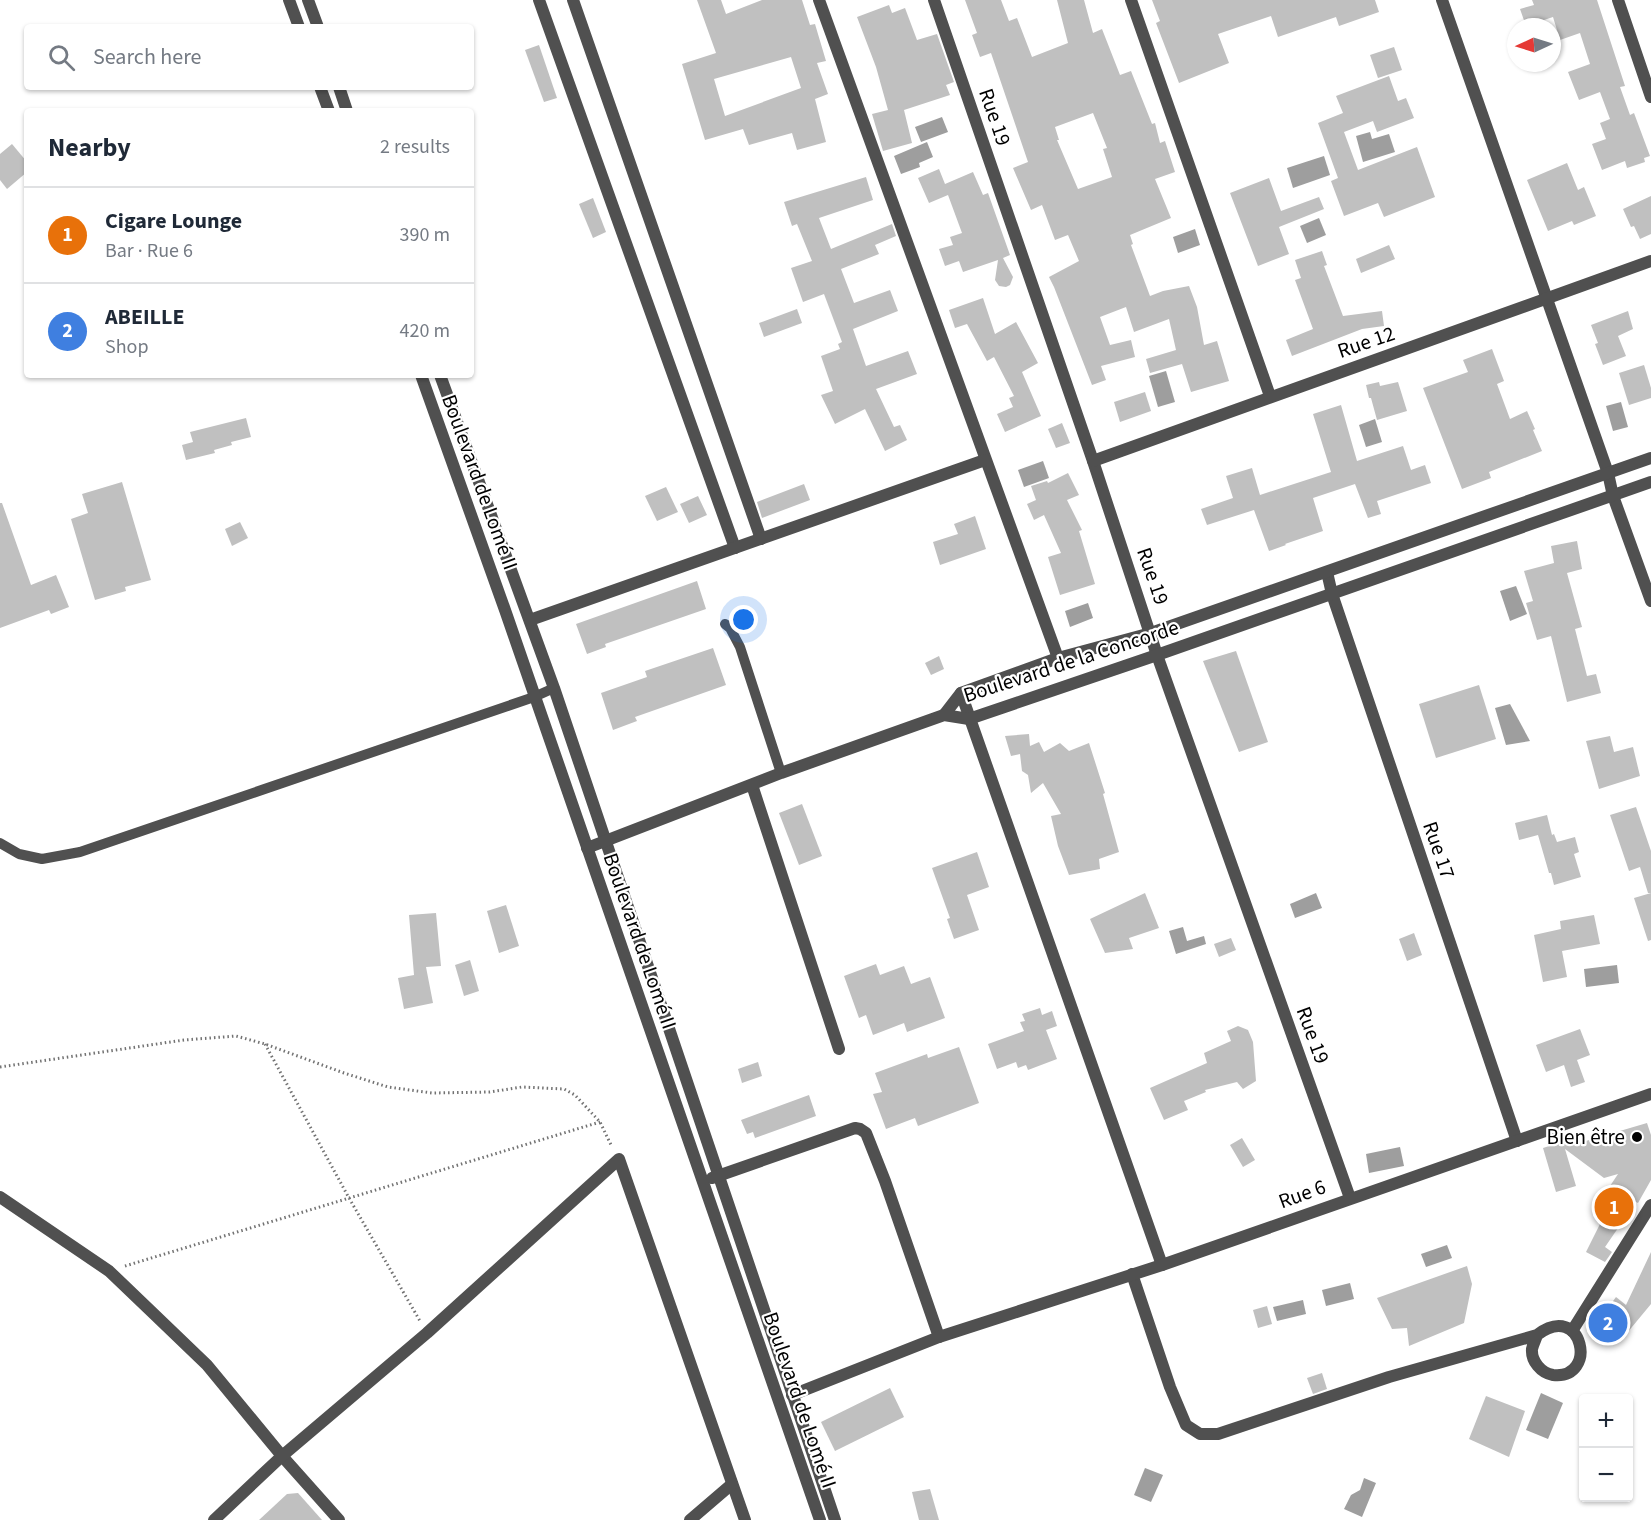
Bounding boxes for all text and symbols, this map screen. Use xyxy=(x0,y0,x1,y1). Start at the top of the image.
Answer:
north arrow xyxy=(1507,18,1561,72)
search box xyxy=(24,24,474,90)
icon: search xyxy=(45,41,78,74)
text: Search here xyxy=(93,41,201,73)
street label: Rue 19 xyxy=(971,84,1019,150)
text: Nearby xyxy=(48,129,131,166)
text: 2 results xyxy=(380,133,450,161)
text: Cigare Lounge xyxy=(105,205,242,237)
text: 1 xyxy=(62,221,73,249)
text: 390 m xyxy=(400,221,450,249)
text: Bar · Rue 6 xyxy=(105,237,193,265)
text: ABEILLE xyxy=(105,301,184,333)
text: 2 xyxy=(62,317,73,345)
text: 420 m xyxy=(400,317,450,345)
street label: Rue 12 xyxy=(1333,318,1399,366)
text: Shop xyxy=(105,333,149,361)
street label: Boulevard de Lomé II xyxy=(434,390,526,574)
street label: Rue 19 xyxy=(1129,543,1177,609)
your location xyxy=(729,605,758,634)
street label: Boulevard de la Concorde xyxy=(959,612,1183,710)
street label: Rue 17 xyxy=(1415,817,1463,883)
street label: Boulevard de Lomé II xyxy=(596,849,684,1033)
street label: Rue 19 xyxy=(1289,1002,1337,1068)
place label: Bien être xyxy=(1547,1122,1625,1152)
marker: Bien être xyxy=(1630,1130,1644,1144)
street label: Rue 6 xyxy=(1274,1172,1330,1216)
pin: 1 xyxy=(1594,1184,1634,1230)
pin: 2 xyxy=(1588,1300,1628,1346)
street label: Boulevard de Lomé II xyxy=(756,1308,844,1492)
map controls xyxy=(1579,1394,1633,1502)
button: + xyxy=(1579,1394,1633,1448)
button: − xyxy=(1579,1448,1633,1502)

